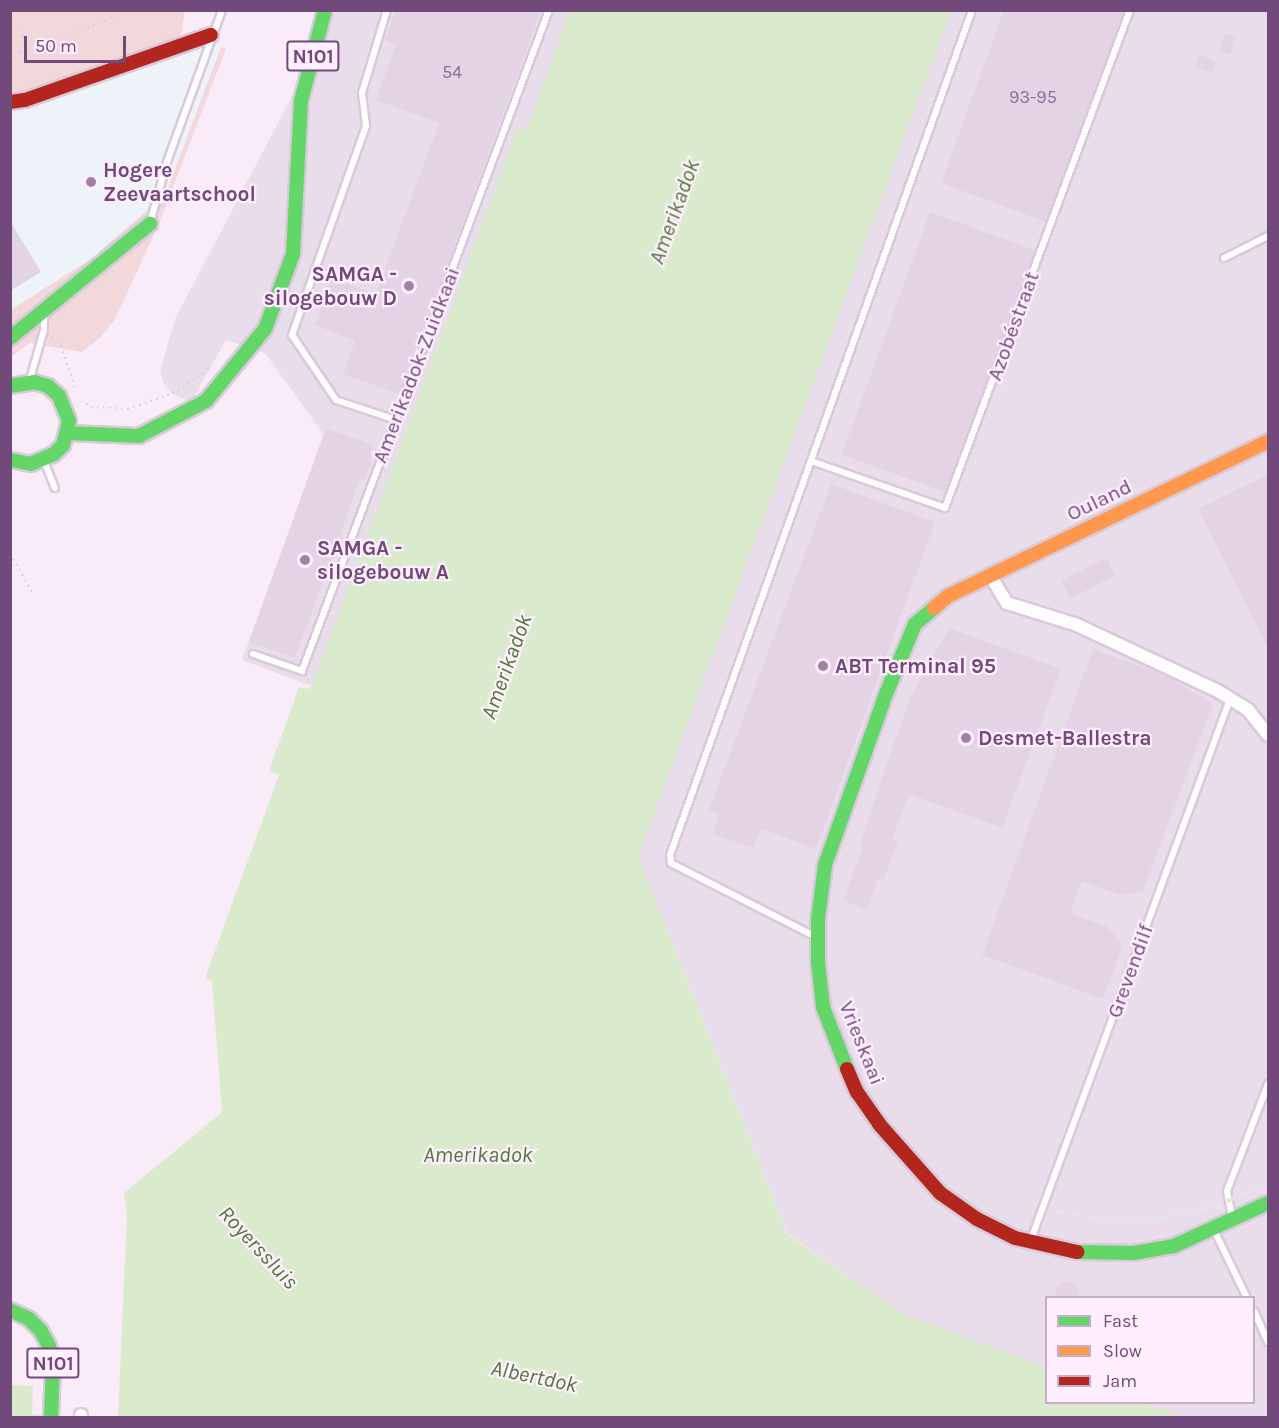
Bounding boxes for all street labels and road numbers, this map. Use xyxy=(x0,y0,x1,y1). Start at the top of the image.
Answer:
road number: N101 xyxy=(286,39,340,73)
street label: Amerikadok-Zuidkaai xyxy=(367,263,465,467)
street label: Azobéstraat xyxy=(982,268,1044,384)
street label: Ouland xyxy=(1063,474,1135,526)
street label: Grevendilf xyxy=(1101,921,1159,1021)
street label: Vrieskaai xyxy=(834,997,890,1089)
road number: N101 xyxy=(26,1346,80,1380)

